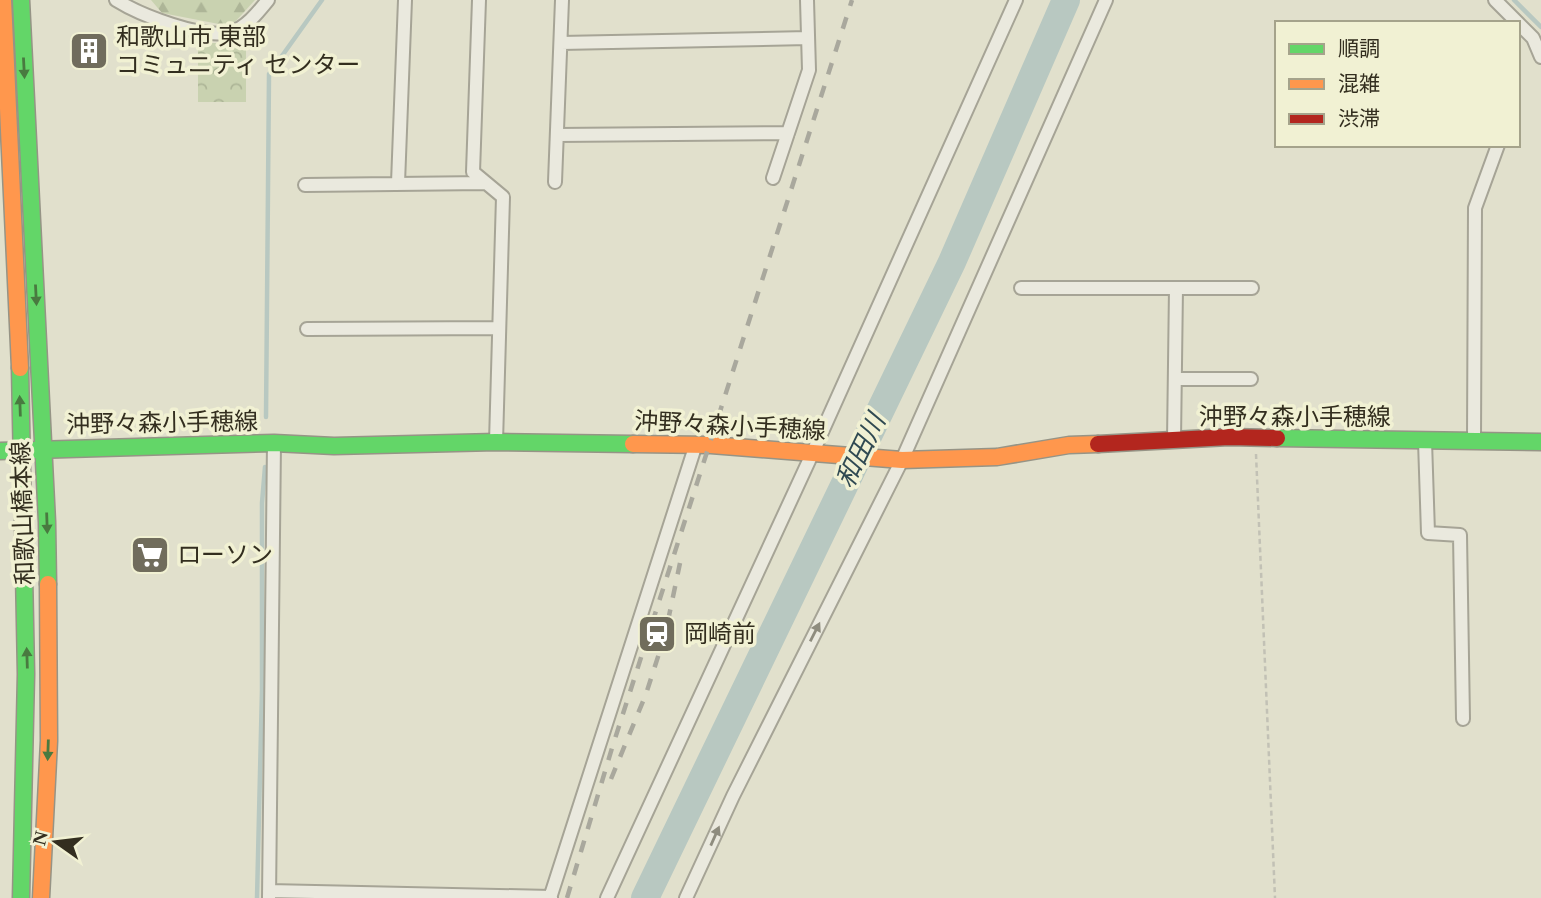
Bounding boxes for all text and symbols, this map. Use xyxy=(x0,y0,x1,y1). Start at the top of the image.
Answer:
legend xyxy=(1275,21,1520,147)
place label: 和歌山市 東部 コミュニティ センター xyxy=(116,24,361,78)
building icon: 和歌山市 東部 コミュニティ センター xyxy=(68,30,110,72)
text: 順調 xyxy=(1338,37,1380,61)
one-way arrow xyxy=(18,57,29,79)
text: 混雑 xyxy=(1338,72,1380,96)
text: 渋滞 xyxy=(1338,107,1380,131)
one-way arrow xyxy=(30,285,41,307)
one-way arrow xyxy=(15,395,26,417)
street label: 沖野々森小手穂線 xyxy=(1199,404,1391,430)
water label: 和田川 xyxy=(831,407,892,492)
street label: 沖野々森小手穂線 xyxy=(66,408,258,438)
street label: 沖野々森小手穂線 xyxy=(633,408,827,444)
street label: 和歌山橋本線 xyxy=(7,441,39,585)
one-way arrow xyxy=(41,512,53,534)
supermarket icon: ローソン xyxy=(129,534,171,576)
place label: ローソン xyxy=(177,542,273,568)
station icon: 岡崎前 xyxy=(636,613,678,655)
place label: 岡崎前 xyxy=(684,621,756,647)
one-way arrow xyxy=(810,622,821,642)
one-way arrow xyxy=(22,647,33,669)
one-way arrow xyxy=(43,739,54,761)
north arrow xyxy=(21,807,91,877)
one-way arrow xyxy=(709,826,721,846)
text: N xyxy=(28,829,52,847)

